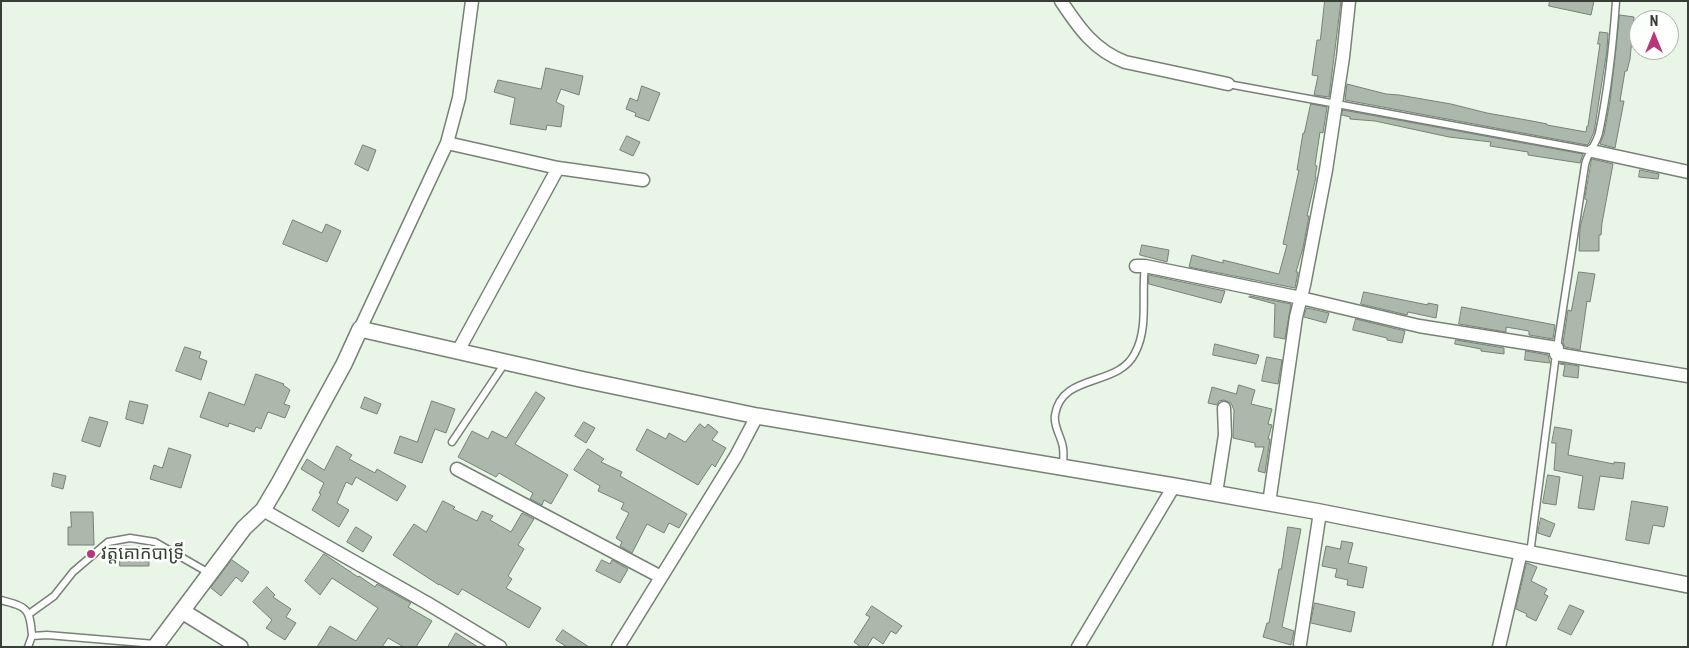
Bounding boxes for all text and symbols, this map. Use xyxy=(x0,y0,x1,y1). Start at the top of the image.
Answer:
north arrow xyxy=(1629,10,1679,60)
text: N xyxy=(1650,13,1658,29)
place label: វត្តគោកបាទ្រី xyxy=(101,543,184,565)
marker: វត្តគោកបាទ្រី xyxy=(85,548,97,560)

